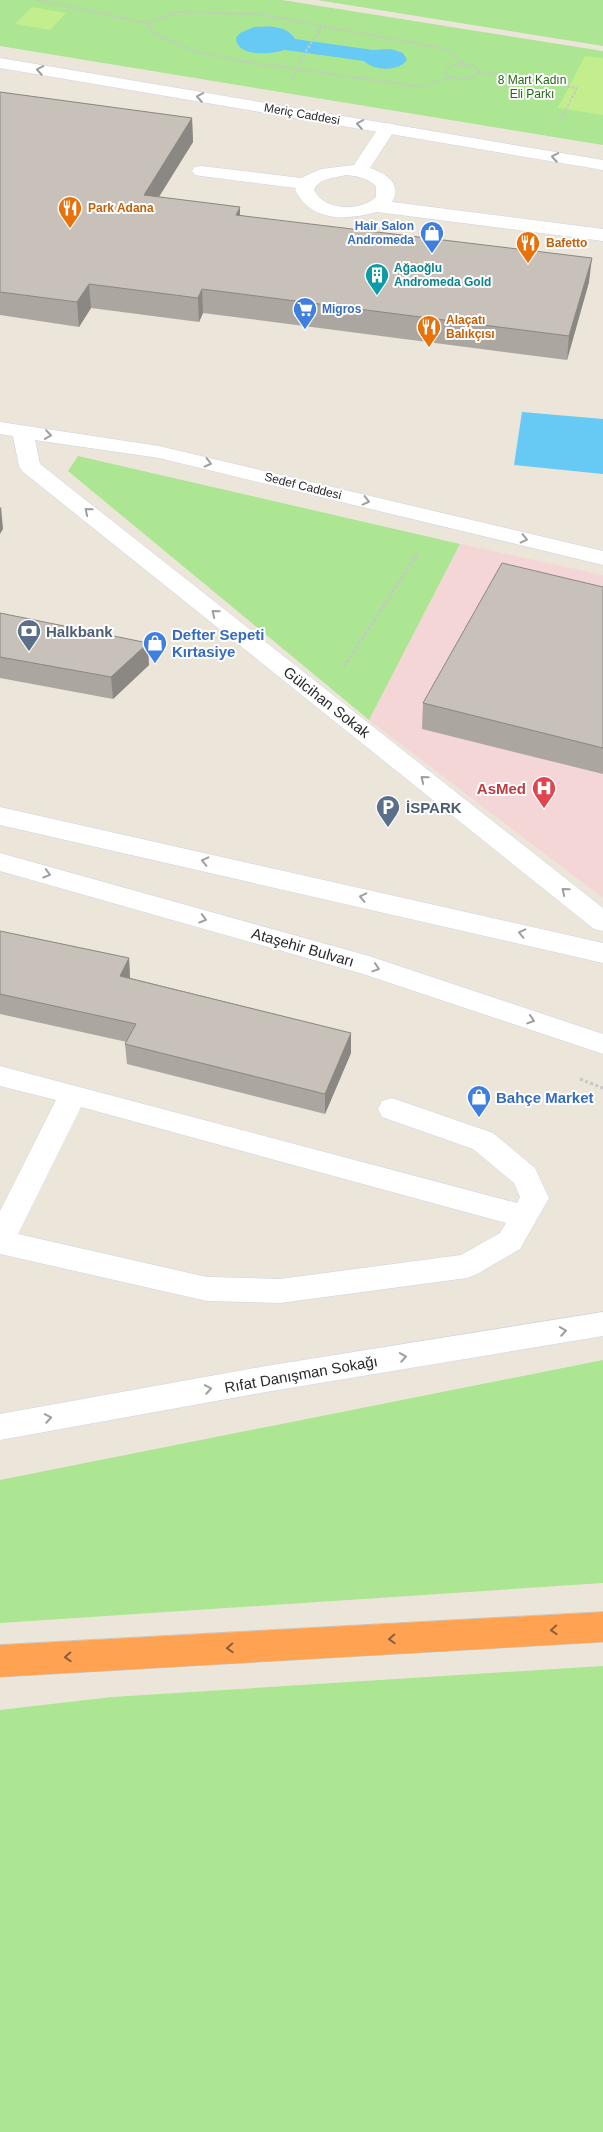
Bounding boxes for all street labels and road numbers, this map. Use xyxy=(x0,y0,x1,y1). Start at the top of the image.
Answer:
street label: Meriç Caddesi xyxy=(263,100,341,128)
street label: Sedef Caddesi xyxy=(263,470,343,502)
street label: Gülcihan Sokak xyxy=(280,663,374,741)
street label: Ataşehir Bulvarı xyxy=(250,924,356,970)
street label: Rıfat Danışman Sokağı xyxy=(223,1352,379,1396)

